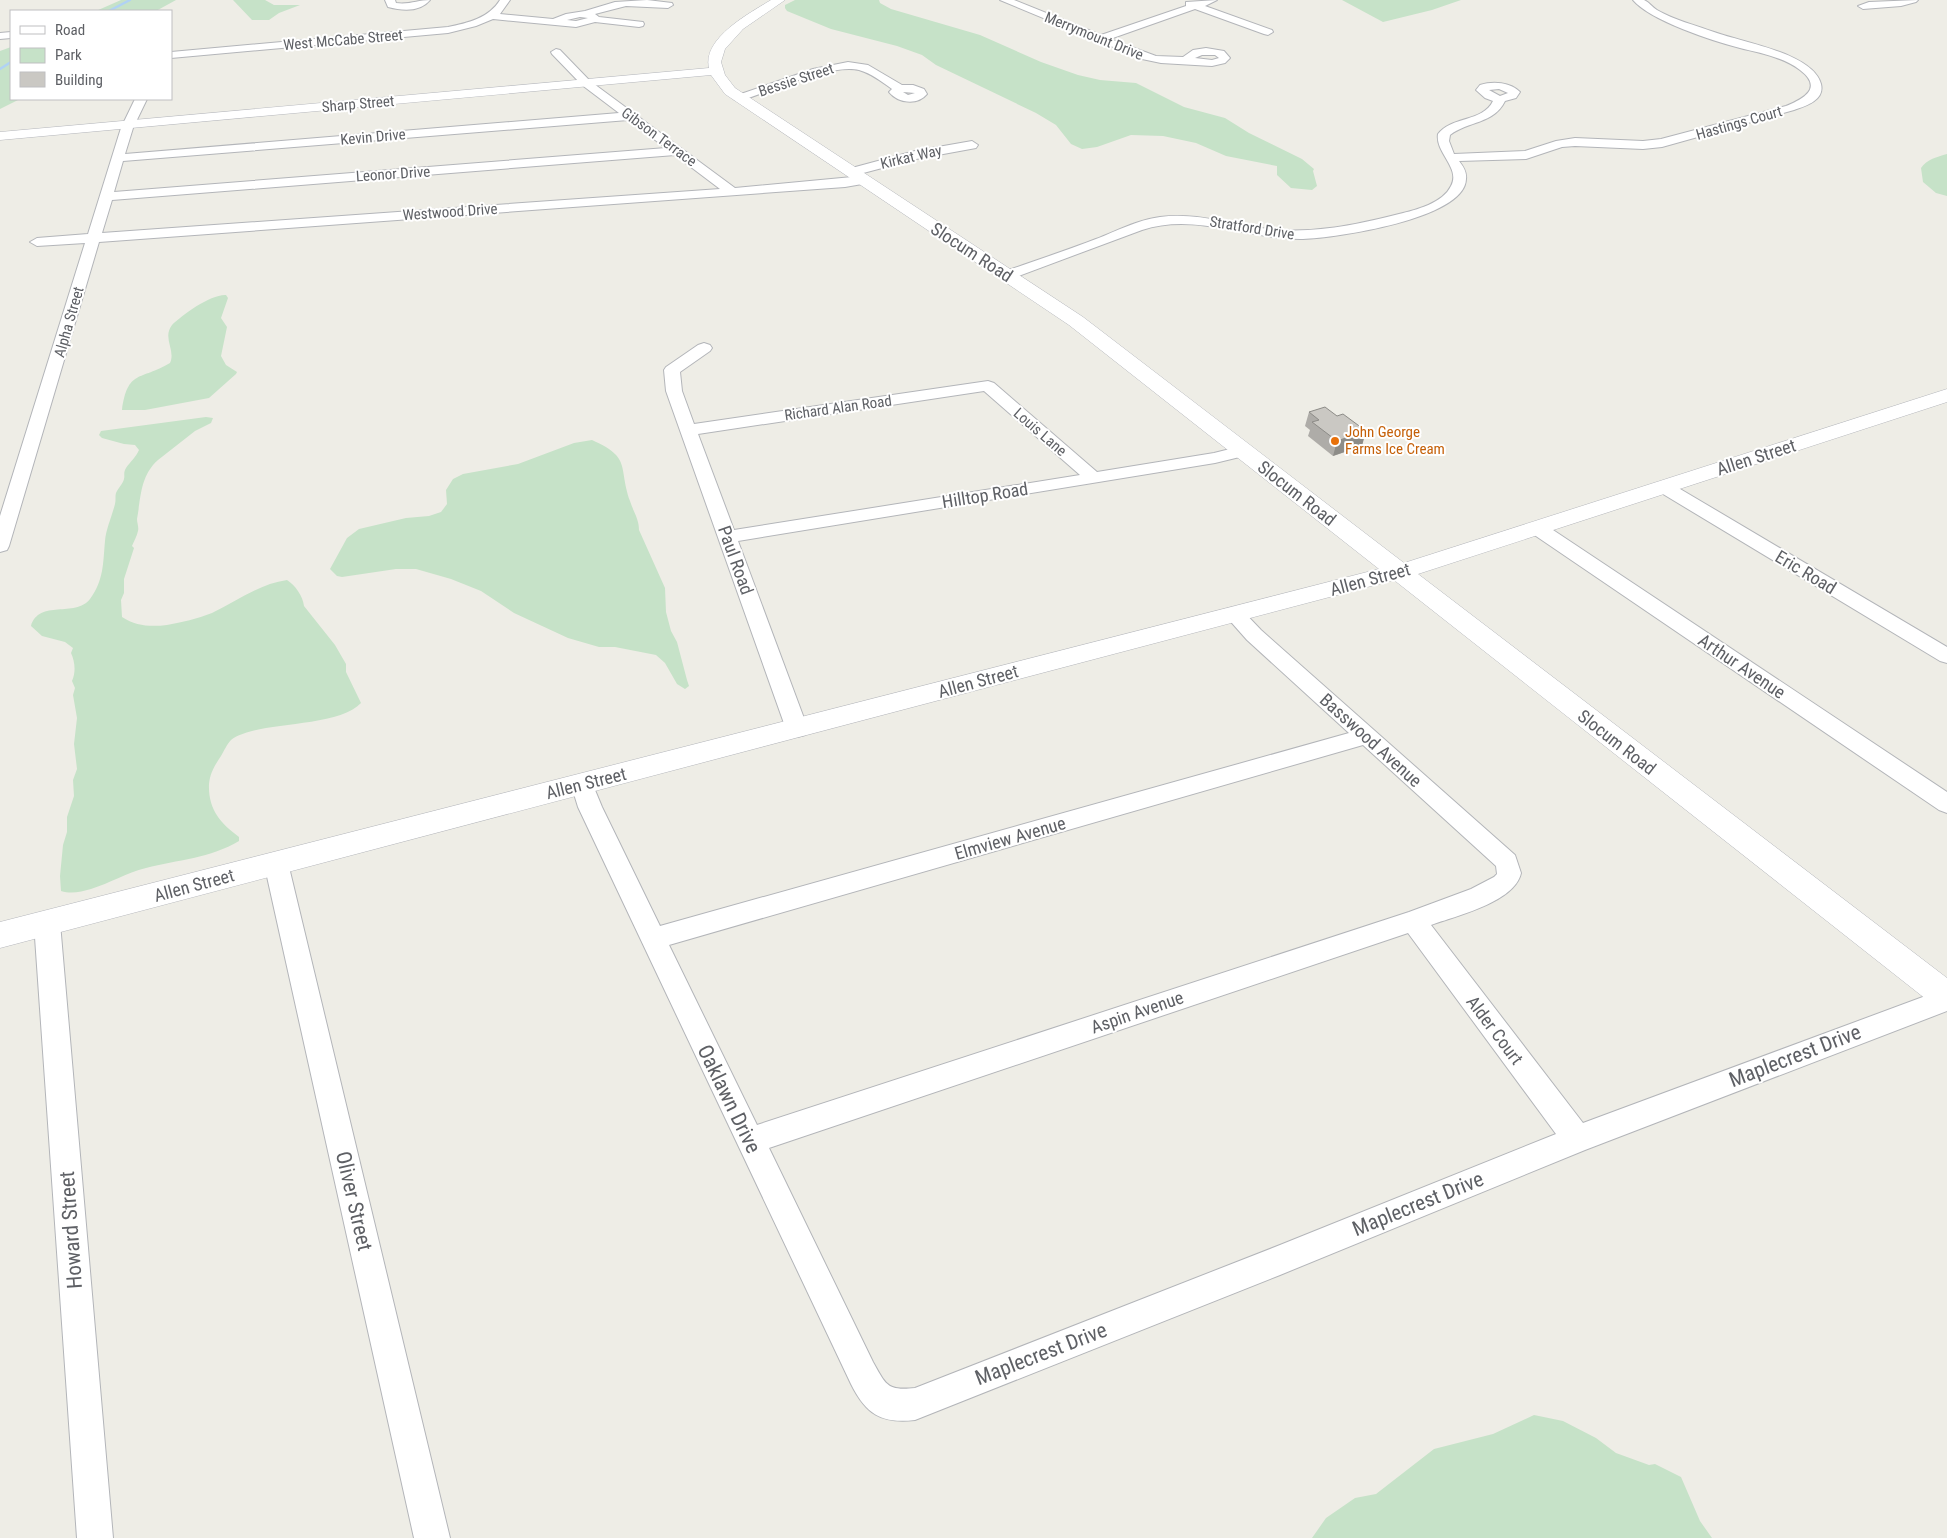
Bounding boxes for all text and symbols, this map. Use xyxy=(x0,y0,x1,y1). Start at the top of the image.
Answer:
street label: Merrymount Drive xyxy=(1042,8,1146,64)
legend xyxy=(10,10,172,100)
text: Road xyxy=(55,21,85,39)
street label: West McCabe Street xyxy=(282,26,404,54)
text: Park xyxy=(55,46,82,64)
street label: Bessie Street xyxy=(756,59,836,101)
text: Building xyxy=(55,71,103,89)
street label: Sharp Street xyxy=(321,92,395,116)
street label: Hastings Court xyxy=(1694,102,1784,144)
street label: Gibson Terrace xyxy=(618,104,700,170)
street label: Kevin Drive xyxy=(340,125,406,149)
street label: Kirkat Way xyxy=(879,141,943,173)
street label: Leonor Drive xyxy=(355,162,431,186)
street label: Westwood Drive xyxy=(402,200,498,224)
street label: Stratford Drive xyxy=(1208,212,1296,244)
street label: Slocum Road xyxy=(927,218,1017,286)
street label: Alpha Street xyxy=(50,285,88,359)
street label: Richard Alan Road xyxy=(783,392,893,424)
street label: Louis Lane xyxy=(1010,404,1070,460)
place label: John George Farms Ice Cream xyxy=(1345,423,1445,458)
street label: Allen Street xyxy=(1714,434,1798,480)
marker: John George Farms Ice Cream xyxy=(1329,435,1341,447)
street label: Slocum Road xyxy=(1254,456,1340,530)
street label: Hilltop Road xyxy=(940,478,1030,512)
street label: Paul Road xyxy=(714,523,758,597)
street label: Eric Road xyxy=(1772,546,1840,598)
street label: Allen Street xyxy=(1328,558,1412,600)
street label: Arthur Avenue xyxy=(1694,629,1790,703)
street label: Allen Street xyxy=(936,660,1020,702)
street label: Basswood Avenue xyxy=(1316,689,1426,791)
street label: Slocum Road xyxy=(1574,705,1660,779)
street label: Allen Street xyxy=(544,763,628,803)
street label: Elmview Avenue xyxy=(952,812,1068,864)
street label: Allen Street xyxy=(152,864,236,906)
street label: Aspin Avenue xyxy=(1088,986,1186,1038)
street label: Alder Court xyxy=(1462,991,1528,1069)
street label: Maplecrest Drive xyxy=(1726,1020,1864,1092)
street label: Oaklawn Drive xyxy=(692,1041,766,1157)
street label: Oliver Street xyxy=(331,1149,377,1253)
street label: Maplecrest Drive xyxy=(1349,1167,1487,1241)
street label: Howard Street xyxy=(55,1170,87,1290)
street label: Maplecrest Drive xyxy=(972,1318,1110,1390)

